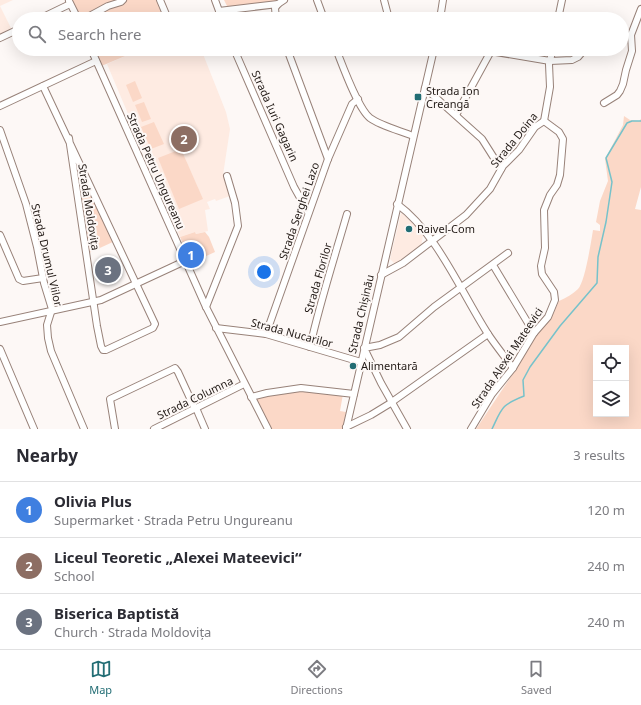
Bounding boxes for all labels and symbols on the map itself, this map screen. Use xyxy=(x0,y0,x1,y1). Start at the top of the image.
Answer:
street label: Strada Iuri Gagarin xyxy=(249,68,302,164)
place label: Strada Ion Creangă xyxy=(426,83,479,111)
marker: Strada Ion Creangă xyxy=(413,92,423,102)
street label: Strada Doina xyxy=(487,109,540,170)
street label: Strada Petru Ungureanu xyxy=(124,110,189,231)
pin: 2 xyxy=(171,124,197,154)
street label: Strada Serghei Lazo xyxy=(275,160,322,262)
street label: Strada Moldovița xyxy=(75,163,104,251)
street label: Strada Drumul Viilor xyxy=(28,202,67,308)
place label: Raivel-Com xyxy=(417,221,475,236)
marker: Raivel-Com xyxy=(404,224,414,234)
pin: 1 xyxy=(178,240,204,270)
street label: Strada Florilor xyxy=(300,240,335,315)
pin: 3 xyxy=(95,255,121,285)
your location xyxy=(254,262,274,282)
street label: Strada Chișinău xyxy=(344,273,377,355)
street label: Strada Alexei Mateevici xyxy=(467,304,546,411)
street label: Strada Nucarilor xyxy=(249,314,335,351)
place label: Alimentară xyxy=(361,358,418,373)
marker: Alimentară xyxy=(348,361,358,371)
street label: Strada Columna xyxy=(154,373,235,422)

